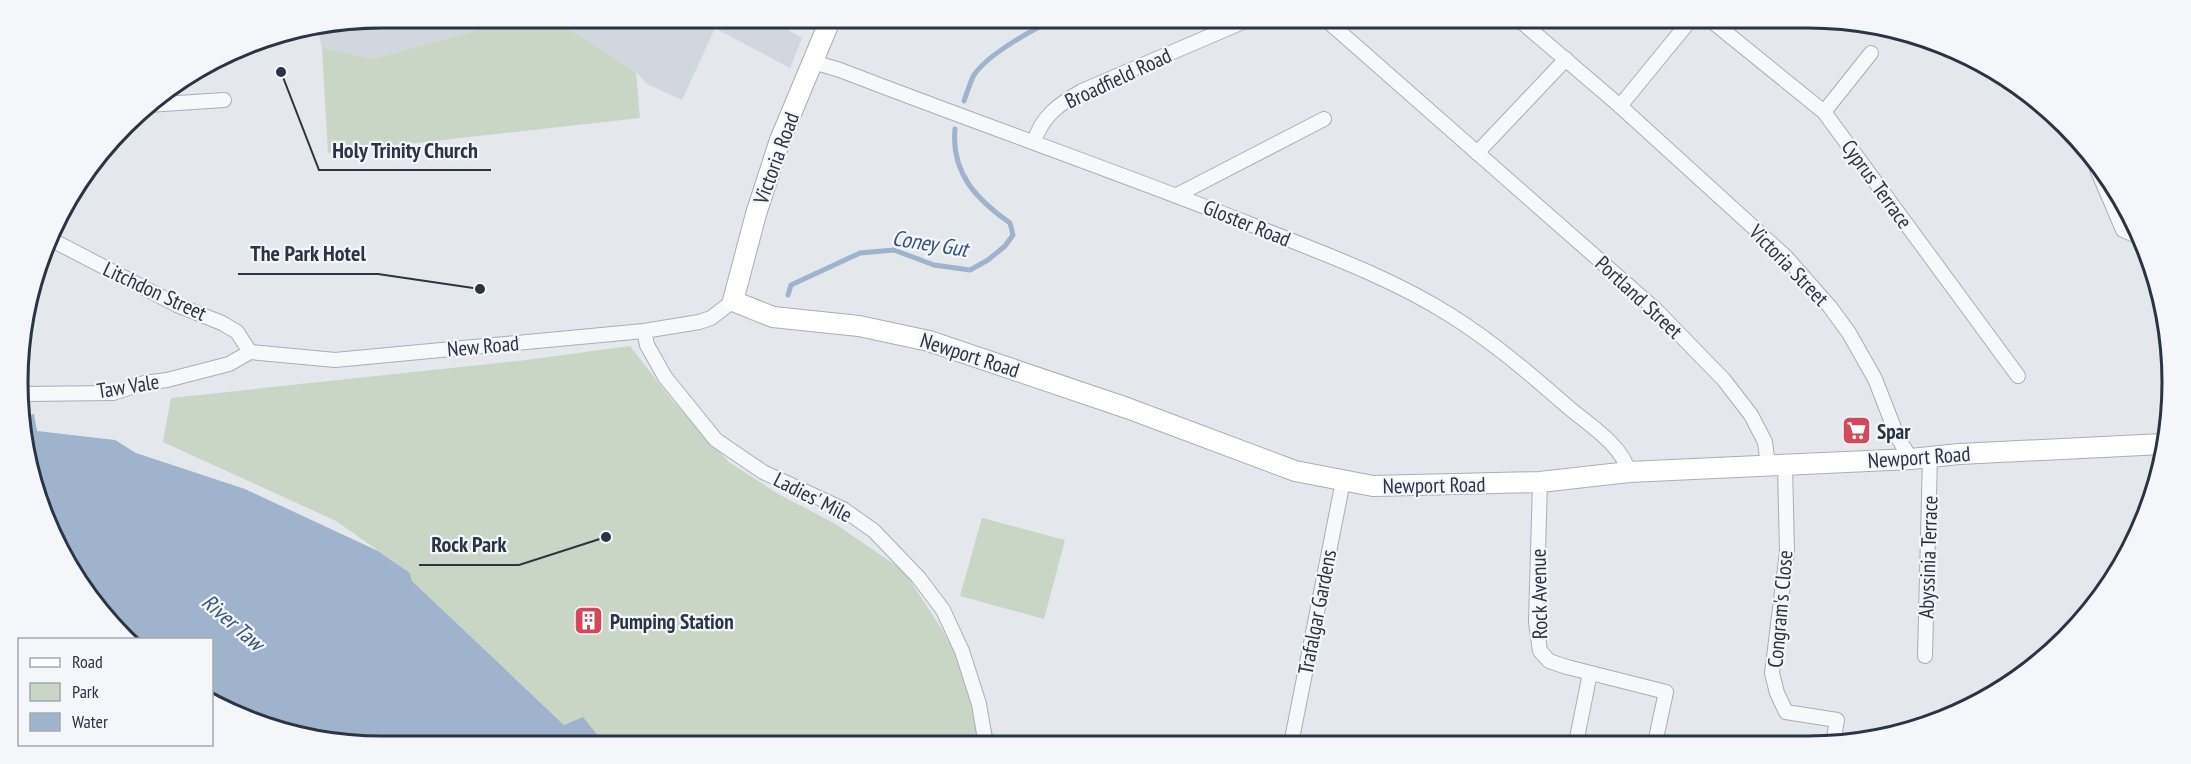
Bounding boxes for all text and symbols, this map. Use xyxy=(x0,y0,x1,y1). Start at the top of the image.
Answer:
street label: Broadfield Road xyxy=(1060,42,1176,114)
street label: Victoria Road xyxy=(747,109,805,208)
callout: Holy Trinity Church xyxy=(319,130,491,170)
street label: Cyprus Terrace xyxy=(1836,134,1918,234)
text: Holy Trinity Church xyxy=(332,136,478,164)
street label: Gloster Road xyxy=(1199,193,1295,253)
street label: Victoria Street xyxy=(1743,218,1835,312)
water label: Coney Gut xyxy=(890,223,973,263)
callout: The Park Hotel xyxy=(238,234,378,274)
text: The Park Hotel xyxy=(250,239,366,267)
street label: Portland Street xyxy=(1590,250,1688,344)
street label: Litchdon Street xyxy=(99,255,211,327)
street label: Newport Road xyxy=(917,326,1023,384)
street label: New Road xyxy=(446,329,520,363)
street label: Taw Vale xyxy=(95,368,161,404)
supermarket icon: Spar xyxy=(1840,415,1872,447)
place label: Spar xyxy=(1877,418,1911,445)
street label: Newport Road xyxy=(1867,440,1971,474)
street label: Ladies' Mile xyxy=(769,466,857,528)
street label: Newport Road xyxy=(1382,471,1486,499)
street label: Abyssinia Terrace xyxy=(1912,495,1944,619)
callout: Rock Park xyxy=(419,525,519,565)
text: Rock Park xyxy=(431,530,508,558)
street label: Trafalgar Gardens xyxy=(1292,547,1342,677)
street label: Rock Avenue xyxy=(1525,549,1553,639)
street label: Congram's Close xyxy=(1761,549,1799,669)
water label: River Taw xyxy=(196,588,272,658)
building icon: Pumping Station xyxy=(573,605,605,637)
place label: Pumping Station xyxy=(610,608,734,635)
legend xyxy=(18,638,213,746)
text: Road xyxy=(72,650,103,673)
text: Park xyxy=(72,680,99,703)
text: Water xyxy=(72,710,108,733)

